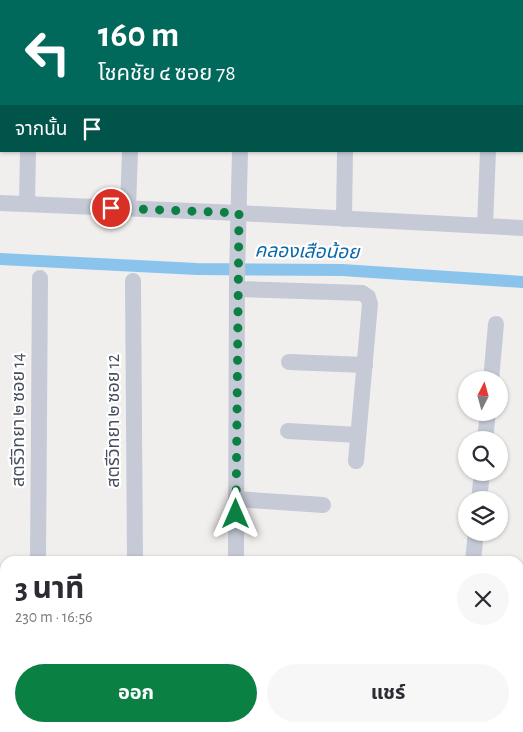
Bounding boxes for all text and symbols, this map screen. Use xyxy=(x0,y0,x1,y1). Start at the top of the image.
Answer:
text: 160 m xyxy=(98,18,179,53)
icon: left xyxy=(15,20,80,85)
text: โชคชัย ๔ ซอย 78 xyxy=(98,62,236,84)
icon: arrive xyxy=(78,115,106,143)
text: จากนั้น xyxy=(15,120,68,139)
pin xyxy=(90,187,132,229)
icon: arrive xyxy=(97,194,125,222)
water label: คลองเสือน้อย xyxy=(255,241,361,262)
street label: สตรีวิทยา ๒ ซอย 14 xyxy=(9,353,28,487)
street label: สตรีวิทยา ๒ ซอย 12 xyxy=(104,354,123,488)
north arrow xyxy=(458,371,508,421)
map controls xyxy=(458,371,508,541)
button: search xyxy=(458,431,508,481)
position arrow xyxy=(209,487,261,539)
button: layers xyxy=(458,491,508,541)
button: close xyxy=(457,573,509,625)
text: 3 นาที xyxy=(15,574,84,604)
text: 230 m · 16:56 xyxy=(15,609,93,625)
button: ออก xyxy=(15,664,257,722)
button: แชร์ xyxy=(267,664,509,722)

